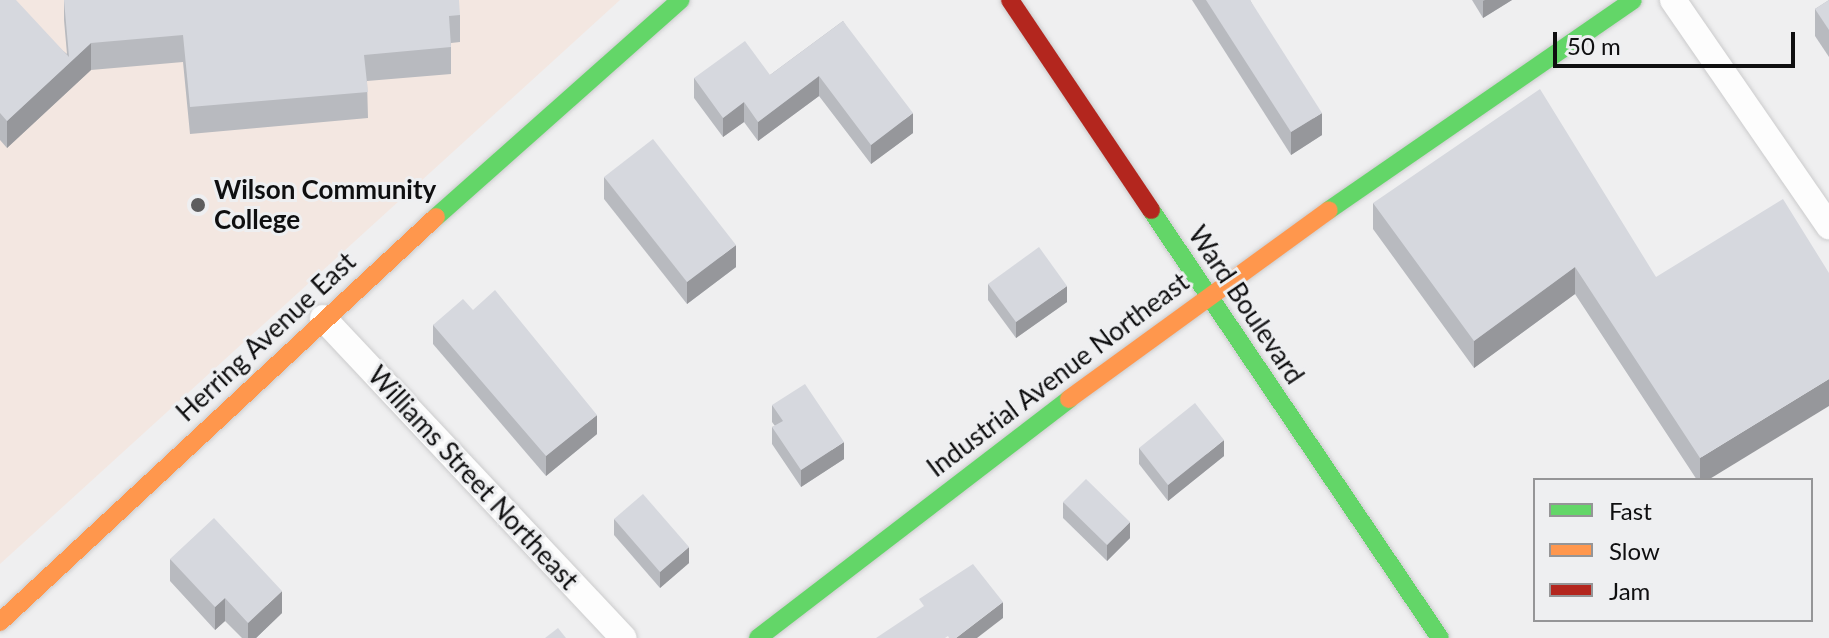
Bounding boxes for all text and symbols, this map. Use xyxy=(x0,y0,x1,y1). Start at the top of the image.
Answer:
scale bar xyxy=(1557,16,1799,66)
text: 50 m xyxy=(1567,31,1621,60)
place label: Wilson Community College xyxy=(214,174,436,236)
marker: Wilson Community College xyxy=(189,196,207,214)
street label: Ward Boulevard xyxy=(1182,220,1310,390)
street label: Herring Avenue East xyxy=(170,246,362,428)
street label: Industrial Avenue Northeast xyxy=(921,266,1195,484)
street label: Williams Street Northeast xyxy=(361,360,585,596)
legend xyxy=(1533,478,1813,622)
text: Fast xyxy=(1609,496,1652,525)
text: Slow xyxy=(1609,536,1660,565)
text: Jam xyxy=(1609,576,1650,605)

